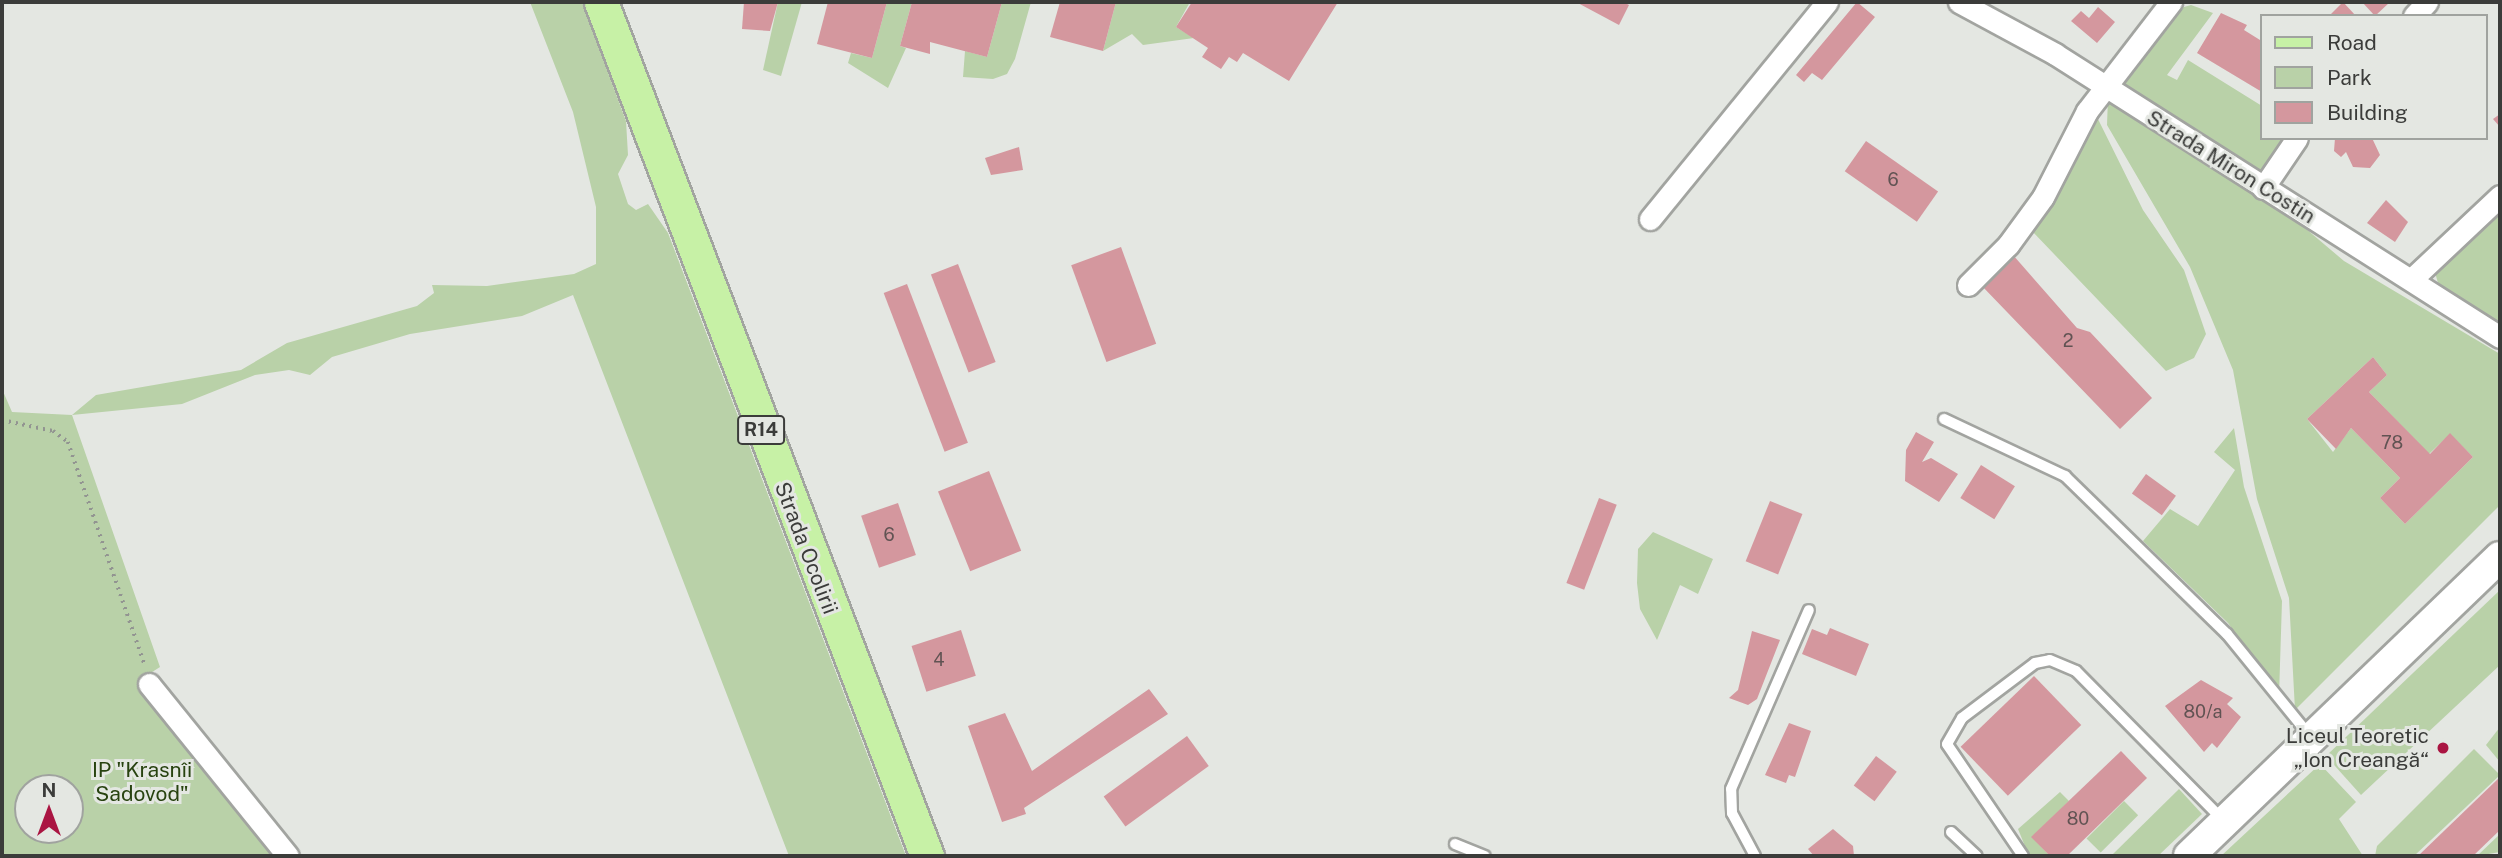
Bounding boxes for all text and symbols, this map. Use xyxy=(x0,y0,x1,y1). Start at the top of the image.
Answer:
legend xyxy=(2260,14,2488,140)
text: Road xyxy=(2327,30,2377,55)
text: Park xyxy=(2327,65,2372,90)
text: Building xyxy=(2327,100,2408,125)
street label: Strada Miron Costin xyxy=(2142,105,2320,229)
house number: 6 xyxy=(1887,169,1899,191)
house number: 2 xyxy=(2063,330,2073,352)
road number: R14 xyxy=(736,414,786,446)
house number: 78 xyxy=(2381,432,2403,454)
street label: Strada Ocolirii xyxy=(769,478,843,618)
house number: 6 xyxy=(883,524,895,546)
house number: 4 xyxy=(933,649,945,671)
house number: 80/a xyxy=(2184,701,2222,723)
place label: Liceul Teoretic „Ion Creangă“ xyxy=(2286,723,2429,773)
marker: Liceul Teoretic „Ion Creangă“ xyxy=(2435,740,2451,756)
park label: IP "Krasnîi Sadovod" xyxy=(92,757,192,807)
north arrow xyxy=(14,774,84,844)
text: N xyxy=(42,779,56,801)
house number: 80 xyxy=(2067,808,2089,830)

